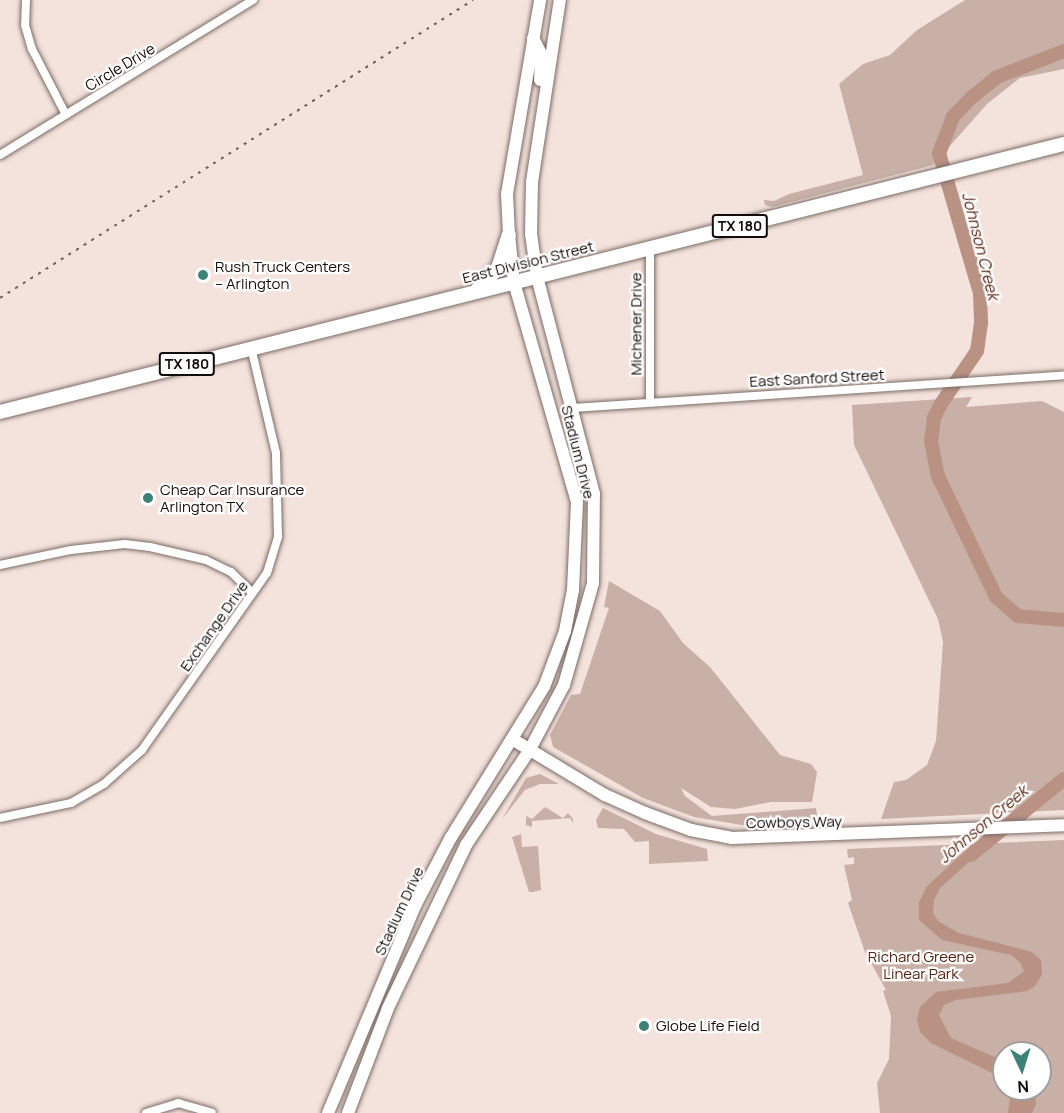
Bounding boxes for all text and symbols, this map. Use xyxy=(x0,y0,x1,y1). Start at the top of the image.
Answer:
street label: Circle Drive xyxy=(82,39,158,95)
water label: Johnson Creek xyxy=(958,190,1004,302)
road number: TX 180 xyxy=(712,215,768,237)
street label: East Division Street xyxy=(460,237,596,287)
place label: Rush Truck Centers – Arlington xyxy=(215,257,350,292)
marker: Rush Truck Centers – Arlington xyxy=(196,268,210,282)
street label: Michener Drive xyxy=(627,273,645,375)
road number: TX 180 xyxy=(158,353,216,375)
street label: East Sanford Street xyxy=(749,365,885,391)
street label: Stadium Drive xyxy=(558,403,598,501)
place label: Cheap Car Insurance Arlington TX xyxy=(160,480,304,515)
marker: Cheap Car Insurance Arlington TX xyxy=(141,491,155,505)
street label: Exchange Drive xyxy=(176,577,252,675)
water label: Johnson Creek xyxy=(935,781,1031,867)
street label: Cowboys Way xyxy=(746,812,842,832)
street label: Stadium Drive xyxy=(371,864,427,958)
park label: Richard Greene Linear Park xyxy=(868,947,974,982)
place label: Globe Life Field xyxy=(656,1017,760,1035)
marker: Globe Life Field xyxy=(637,1019,651,1033)
north arrow xyxy=(992,1041,1052,1101)
text: N xyxy=(1017,1076,1030,1098)

